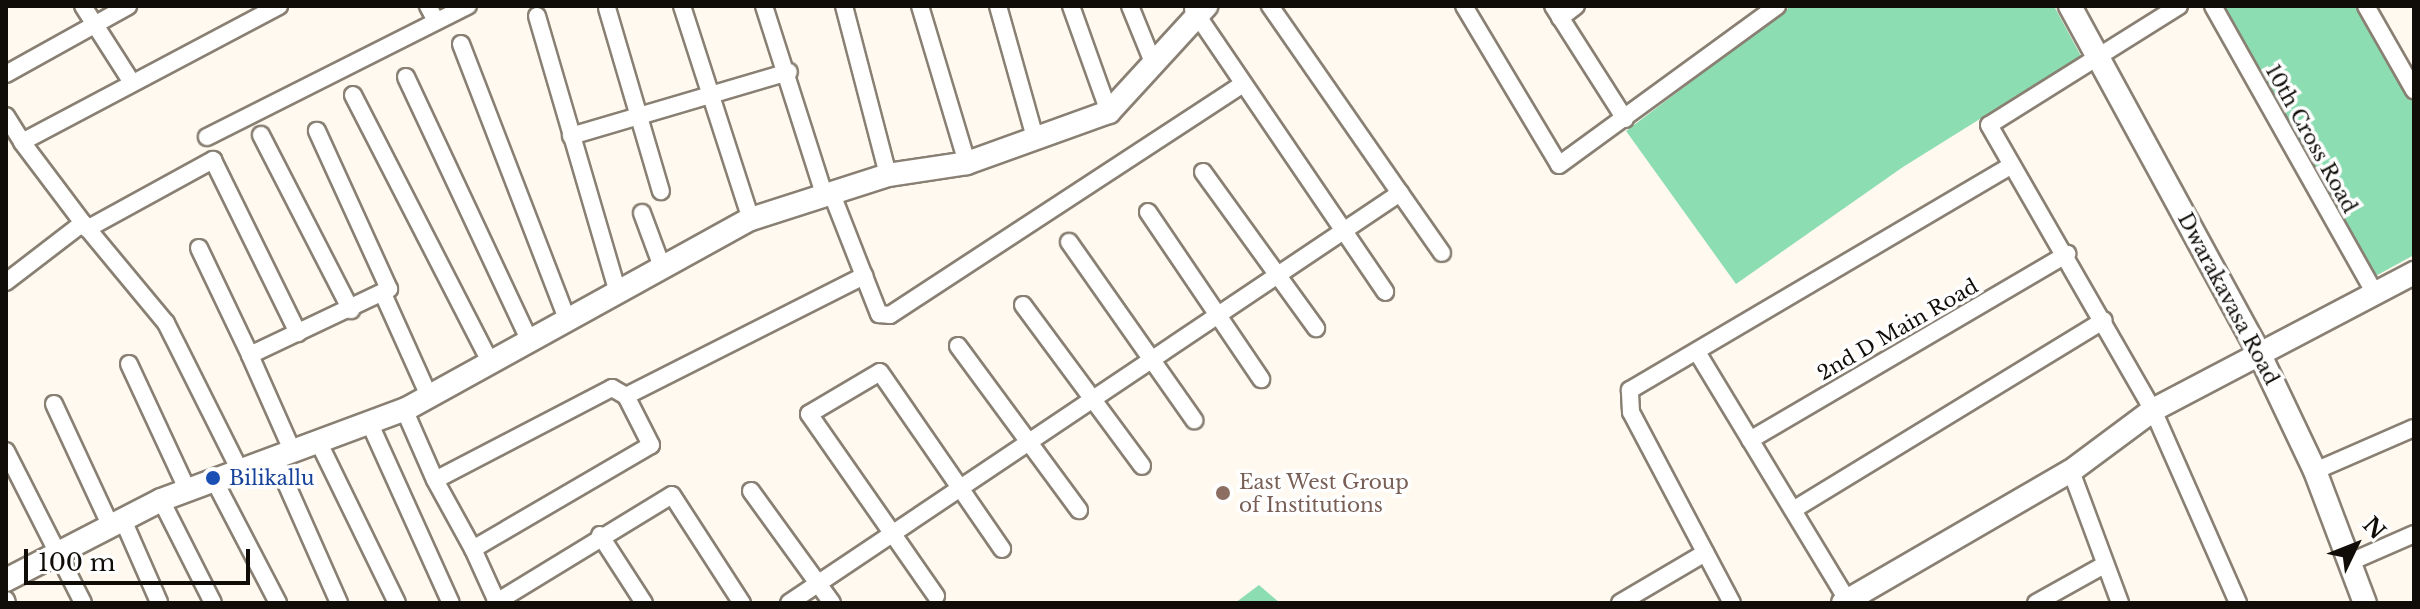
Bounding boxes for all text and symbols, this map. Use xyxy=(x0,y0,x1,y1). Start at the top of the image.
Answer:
street label: 10th Cross Road xyxy=(2260,61,2362,217)
street label: Dwarakavasa Road xyxy=(2172,209,2284,389)
street label: 2nd D Main Road xyxy=(1814,274,1982,386)
place label: Bilikallu xyxy=(229,466,314,490)
marker: Bilikallu xyxy=(204,469,222,487)
place label: East West Group of Institutions xyxy=(1239,470,1410,517)
marker: East West Group of Institutions xyxy=(1214,484,1232,502)
north arrow xyxy=(2316,505,2396,585)
text: N xyxy=(2357,512,2391,545)
scale bar xyxy=(28,533,254,583)
text: 100 m xyxy=(38,548,116,577)

